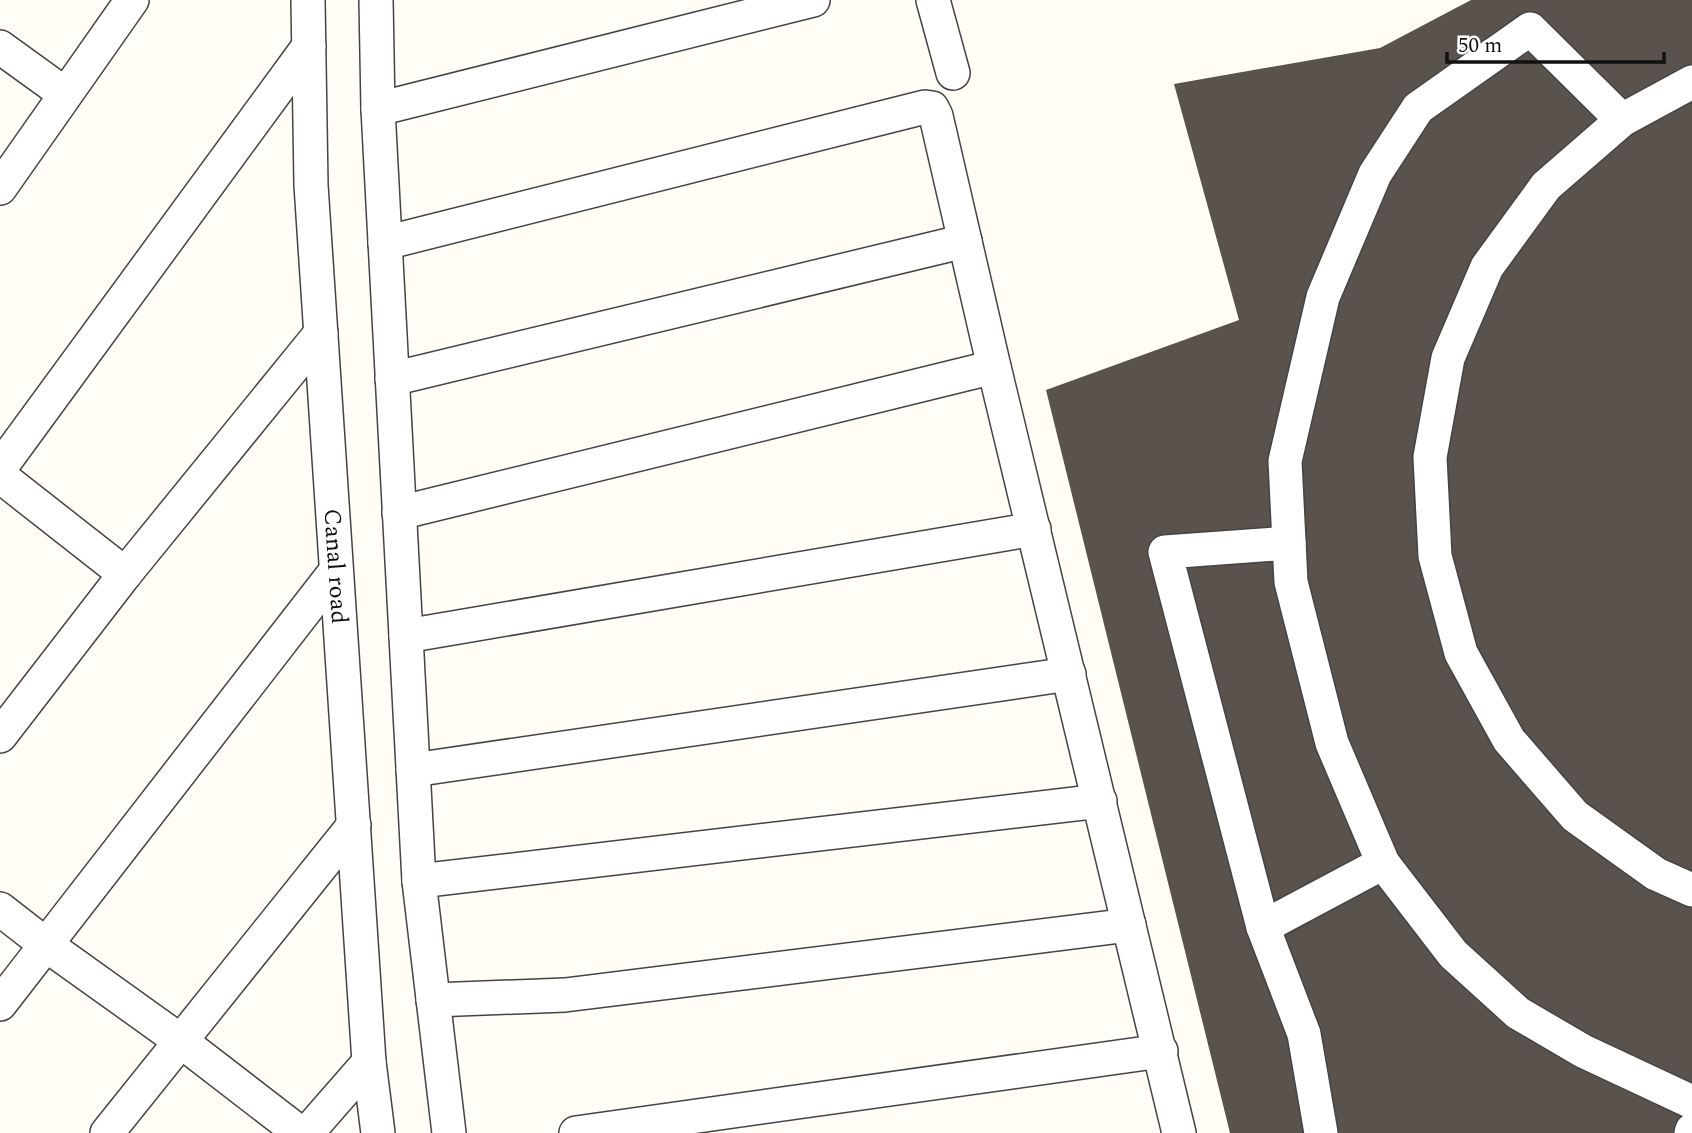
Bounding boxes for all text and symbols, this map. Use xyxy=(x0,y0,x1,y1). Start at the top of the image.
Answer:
scale bar xyxy=(1447,21,1664,65)
text: 50 m xyxy=(1458,30,1502,62)
street label: Canal road xyxy=(313,507,357,625)

